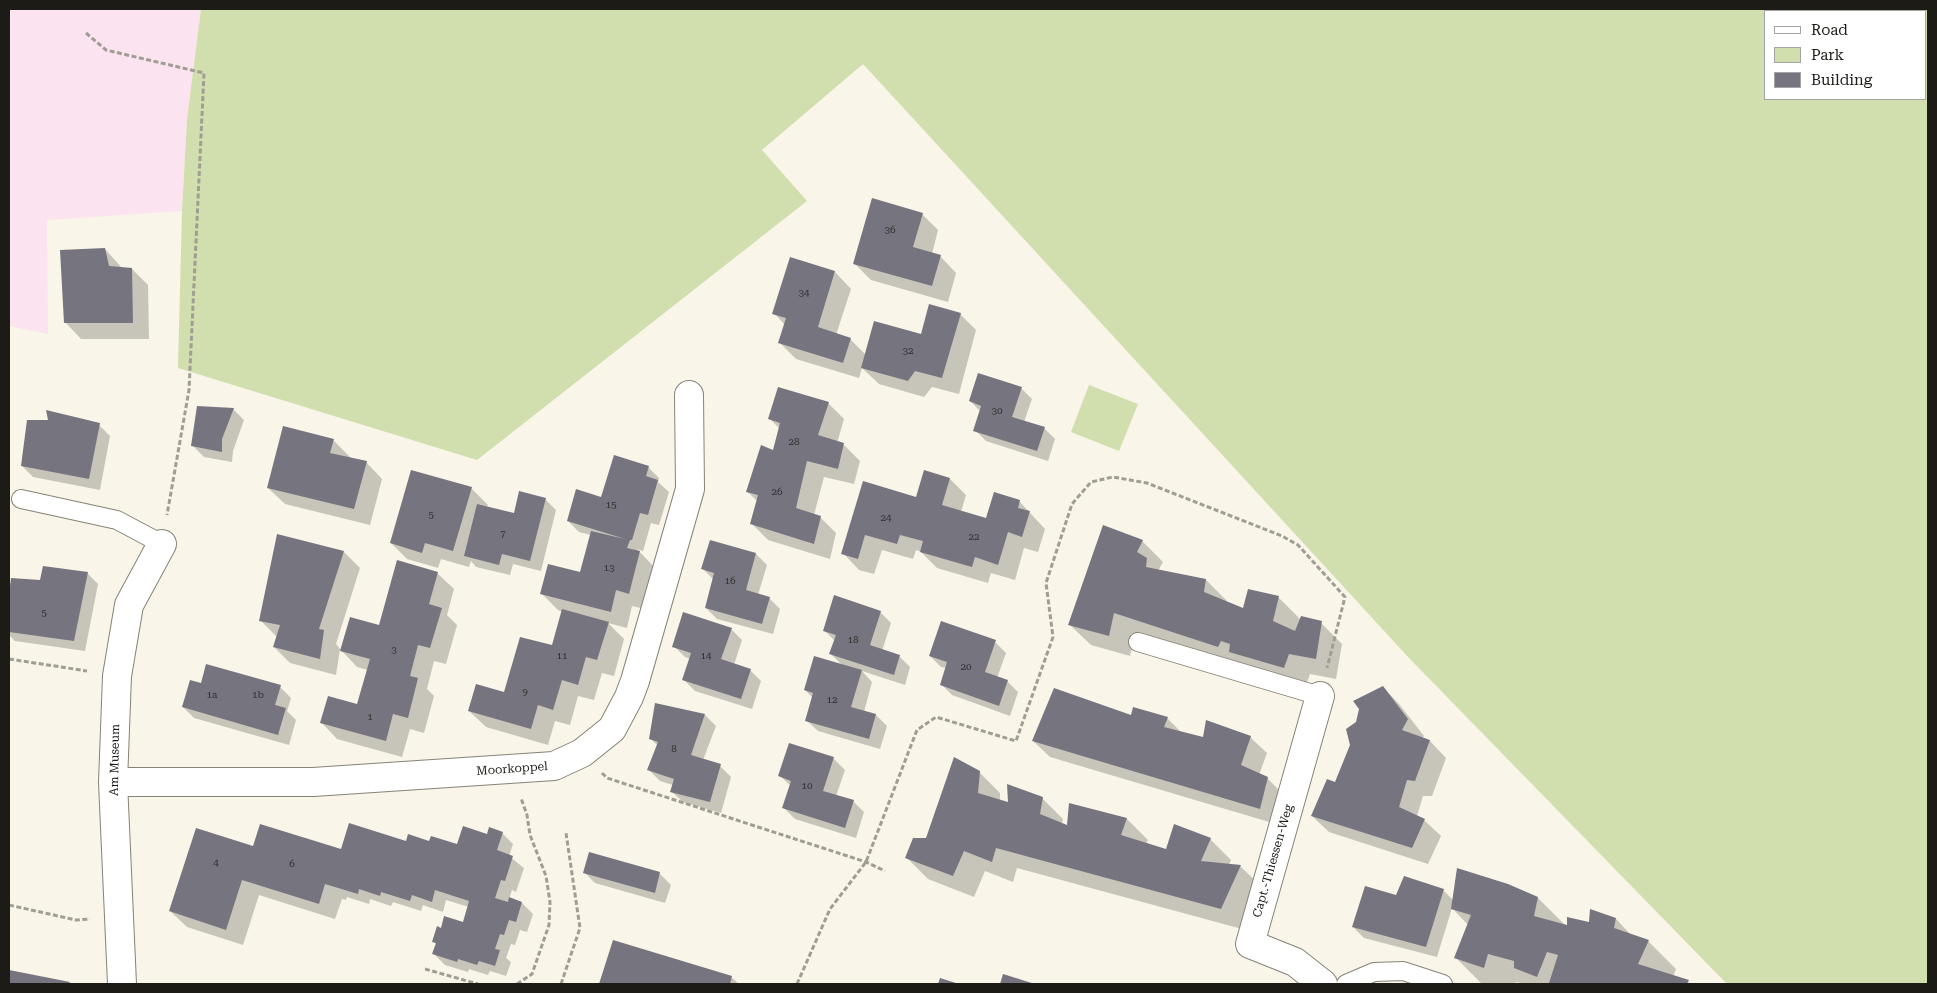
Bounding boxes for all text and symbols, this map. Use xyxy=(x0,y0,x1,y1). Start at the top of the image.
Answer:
legend xyxy=(1764,10,1927,100)
text: Road xyxy=(1811,21,1848,39)
text: Park xyxy=(1811,46,1844,64)
text: Building xyxy=(1811,71,1872,89)
house number: 36 xyxy=(884,224,896,236)
house number: 34 xyxy=(798,287,810,299)
house number: 32 xyxy=(902,345,914,357)
house number: 30 xyxy=(991,405,1003,417)
house number: 28 xyxy=(788,436,800,448)
house number: 26 xyxy=(771,486,783,498)
house number: 15 xyxy=(605,499,617,511)
house number: 5 xyxy=(428,509,434,521)
house number: 24 xyxy=(880,512,892,524)
house number: 7 xyxy=(500,528,506,540)
house number: 22 xyxy=(968,531,980,543)
house number: 13 xyxy=(603,562,615,574)
house number: 16 xyxy=(724,575,736,587)
house number: 5 xyxy=(41,607,47,619)
house number: 18 xyxy=(847,634,859,646)
house number: 3 xyxy=(391,644,397,656)
house number: 11 xyxy=(556,650,568,662)
house number: 14 xyxy=(700,650,712,662)
house number: 20 xyxy=(960,661,972,673)
house number: 9 xyxy=(522,686,528,698)
house number: 1a xyxy=(206,689,218,701)
house number: 1b xyxy=(252,689,264,701)
house number: 12 xyxy=(826,694,838,706)
house number: 1 xyxy=(367,711,373,723)
street label: Am Museum xyxy=(107,724,123,796)
house number: 8 xyxy=(671,743,677,755)
street label: Moorkoppel xyxy=(476,759,548,779)
house number: 10 xyxy=(801,780,813,792)
street label: Capt.-Thiessen-Weg xyxy=(1250,803,1296,919)
house number: 4 xyxy=(213,857,219,869)
house number: 6 xyxy=(289,858,295,870)

